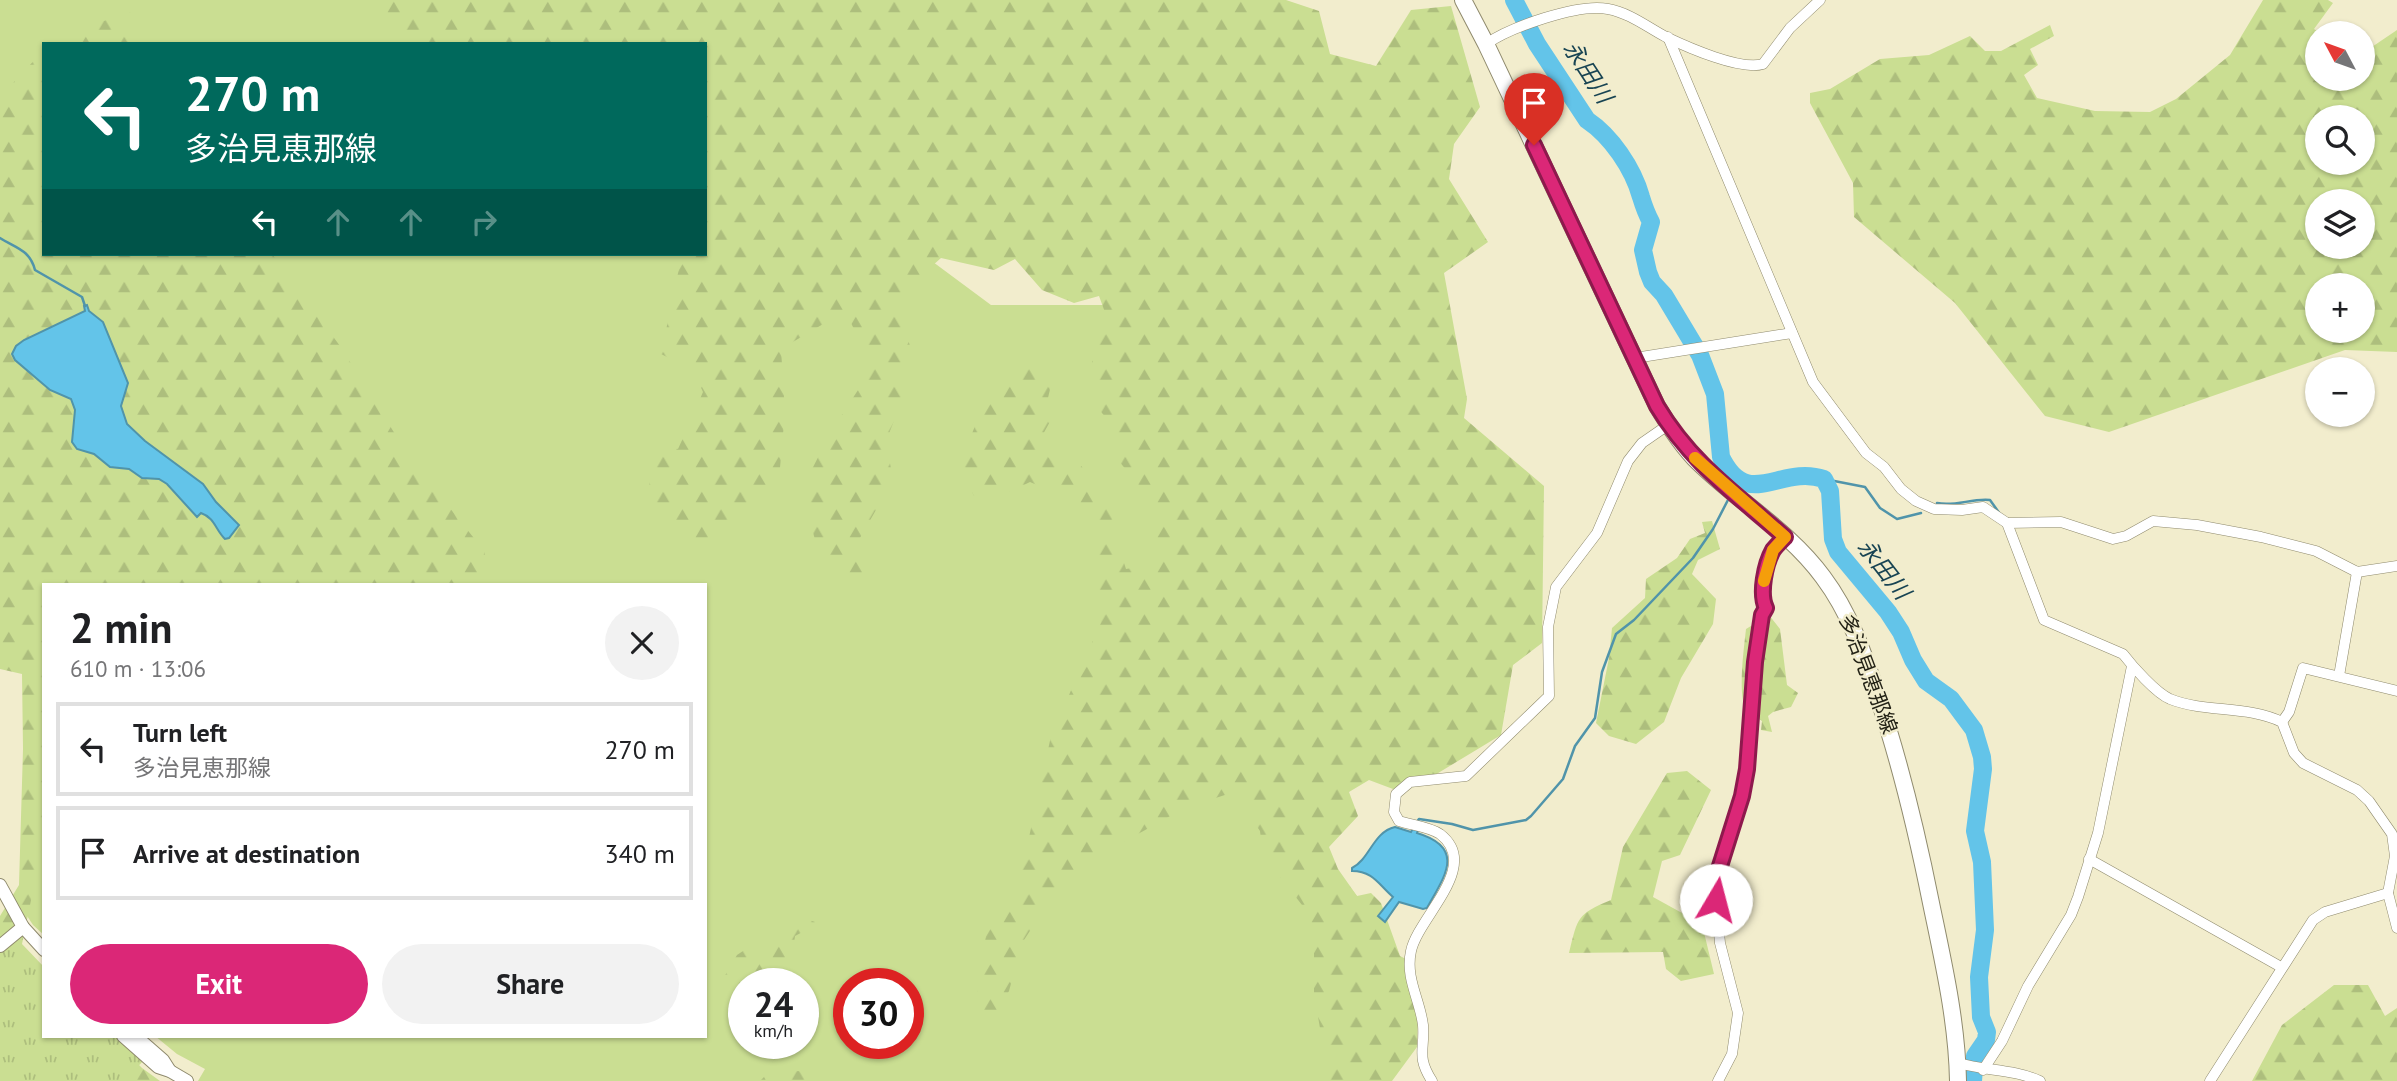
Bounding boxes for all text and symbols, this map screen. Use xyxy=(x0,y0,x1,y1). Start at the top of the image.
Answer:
north arrow xyxy=(2305,21,2375,91)
map controls xyxy=(2305,21,2375,427)
water label: 永田川 xyxy=(1557,35,1621,111)
text: 270 m xyxy=(185,61,320,125)
icon: left xyxy=(70,70,161,161)
pin xyxy=(1504,73,1564,145)
icon: arrive xyxy=(1515,84,1553,122)
button: search xyxy=(2305,105,2375,175)
text: 多治見恵那線 xyxy=(185,127,377,169)
button: layers xyxy=(2305,189,2375,259)
icon: left xyxy=(246,203,284,241)
icon: ahead xyxy=(319,203,357,241)
icon: ahead xyxy=(392,203,430,241)
icon: right xyxy=(465,203,503,241)
button: + xyxy=(2305,273,2375,343)
button: − xyxy=(2305,357,2375,427)
water label: 永田川 xyxy=(1852,533,1919,607)
text: 2 min xyxy=(70,600,172,655)
button: close xyxy=(605,606,679,680)
street label: 多治見恵那線 xyxy=(1833,610,1904,737)
text: 610 m · 13:06 xyxy=(70,654,206,683)
text: Turn left xyxy=(133,716,227,749)
icon: left xyxy=(74,730,112,768)
text: 270 m xyxy=(604,733,675,766)
text: 多治見恵那線 xyxy=(133,753,271,782)
icon: arrive xyxy=(74,834,112,872)
text: Arrive at destination xyxy=(133,837,360,870)
text: 340 m xyxy=(604,837,675,870)
position arrow xyxy=(1679,863,1753,937)
button: Exit xyxy=(70,944,368,1024)
button: Share xyxy=(382,944,679,1024)
speed limit sign: 30 xyxy=(833,968,924,1059)
text: 24 xyxy=(754,981,793,1027)
text: km/h xyxy=(754,1019,793,1042)

